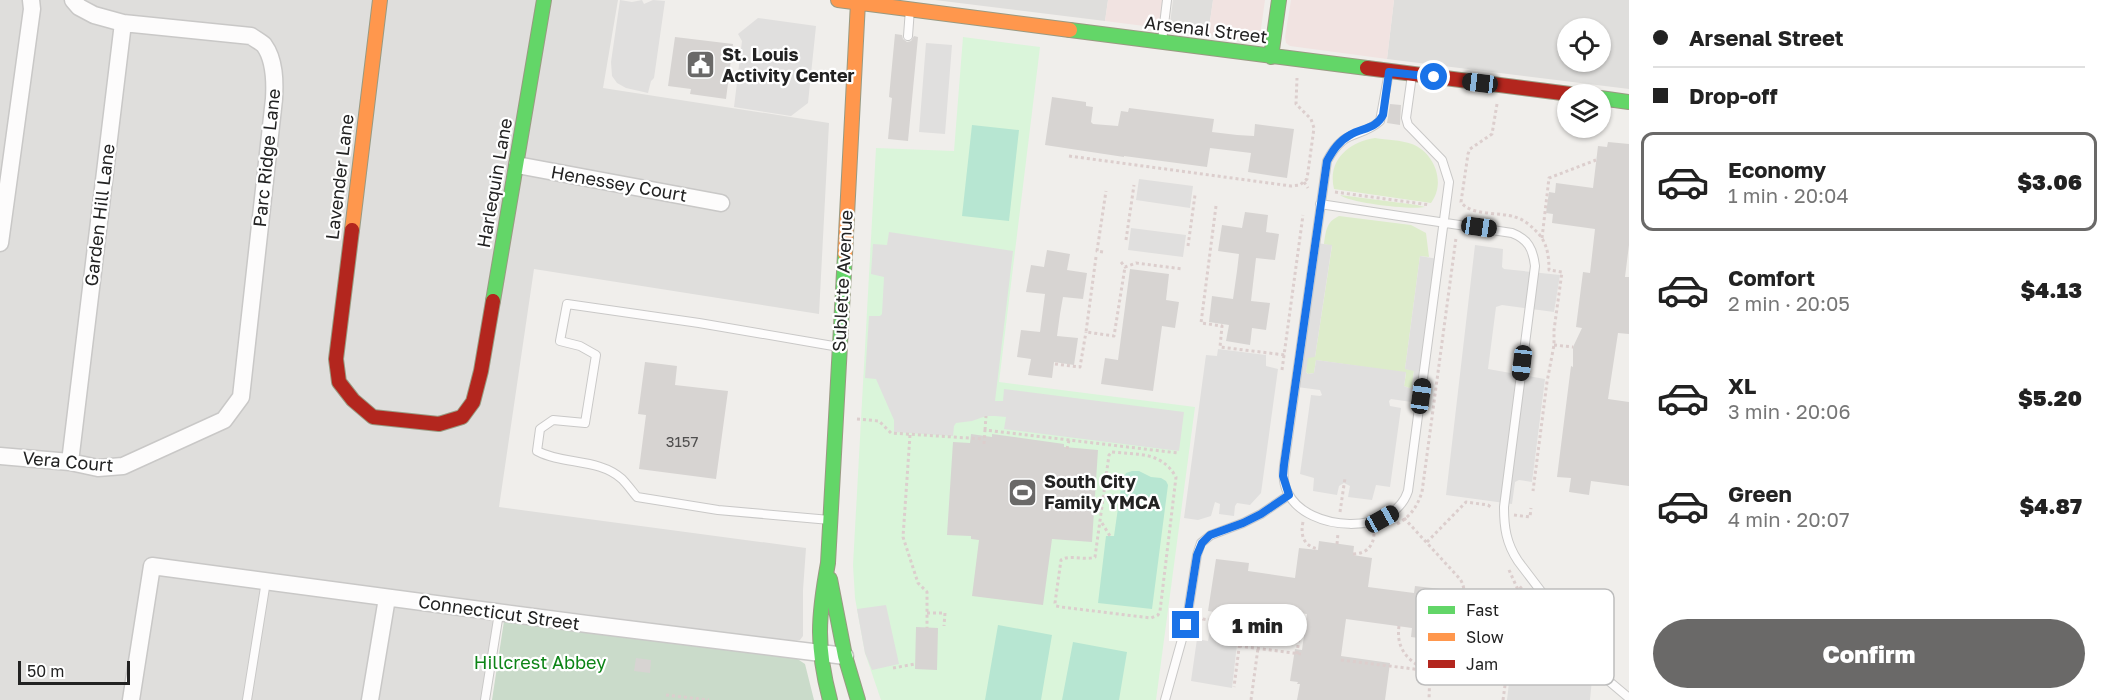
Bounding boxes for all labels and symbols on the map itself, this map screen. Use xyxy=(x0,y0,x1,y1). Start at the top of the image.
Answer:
street label: Arsenal Street xyxy=(1143,11,1269,47)
place label: St. Louis Activity Center xyxy=(722,43,855,86)
public building icon: St. Louis Activity Center xyxy=(685,49,717,81)
route start xyxy=(1420,63,1447,90)
car xyxy=(1461,72,1499,94)
street label: Parc Ridge Lane xyxy=(248,88,284,228)
street label: Lavender Lane xyxy=(320,113,358,241)
street label: Harlequin Lane xyxy=(472,116,516,249)
street label: Garden Hill Lane xyxy=(79,142,119,287)
street label: Henessey Court xyxy=(549,160,689,206)
street label: Sublette Avenue xyxy=(827,209,857,353)
car xyxy=(1460,216,1498,238)
car xyxy=(1511,344,1533,382)
car xyxy=(1410,377,1432,415)
house number: 3157 xyxy=(666,432,698,450)
street label: Vera Court xyxy=(22,446,115,476)
place label: South City Family YMCA xyxy=(1044,470,1160,513)
sports icon: South City Family YMCA xyxy=(1007,476,1039,508)
car xyxy=(1362,502,1402,536)
legend xyxy=(1416,589,1614,685)
street label: Connecticut Street xyxy=(417,590,581,634)
text: Fast xyxy=(1466,600,1499,620)
callout: 1 min xyxy=(1207,604,1306,646)
route end xyxy=(1172,611,1199,638)
text: Slow xyxy=(1466,627,1504,647)
park label: Hillcrest Abbey xyxy=(474,651,606,673)
text: Jam xyxy=(1466,654,1498,674)
scale bar xyxy=(18,658,130,686)

